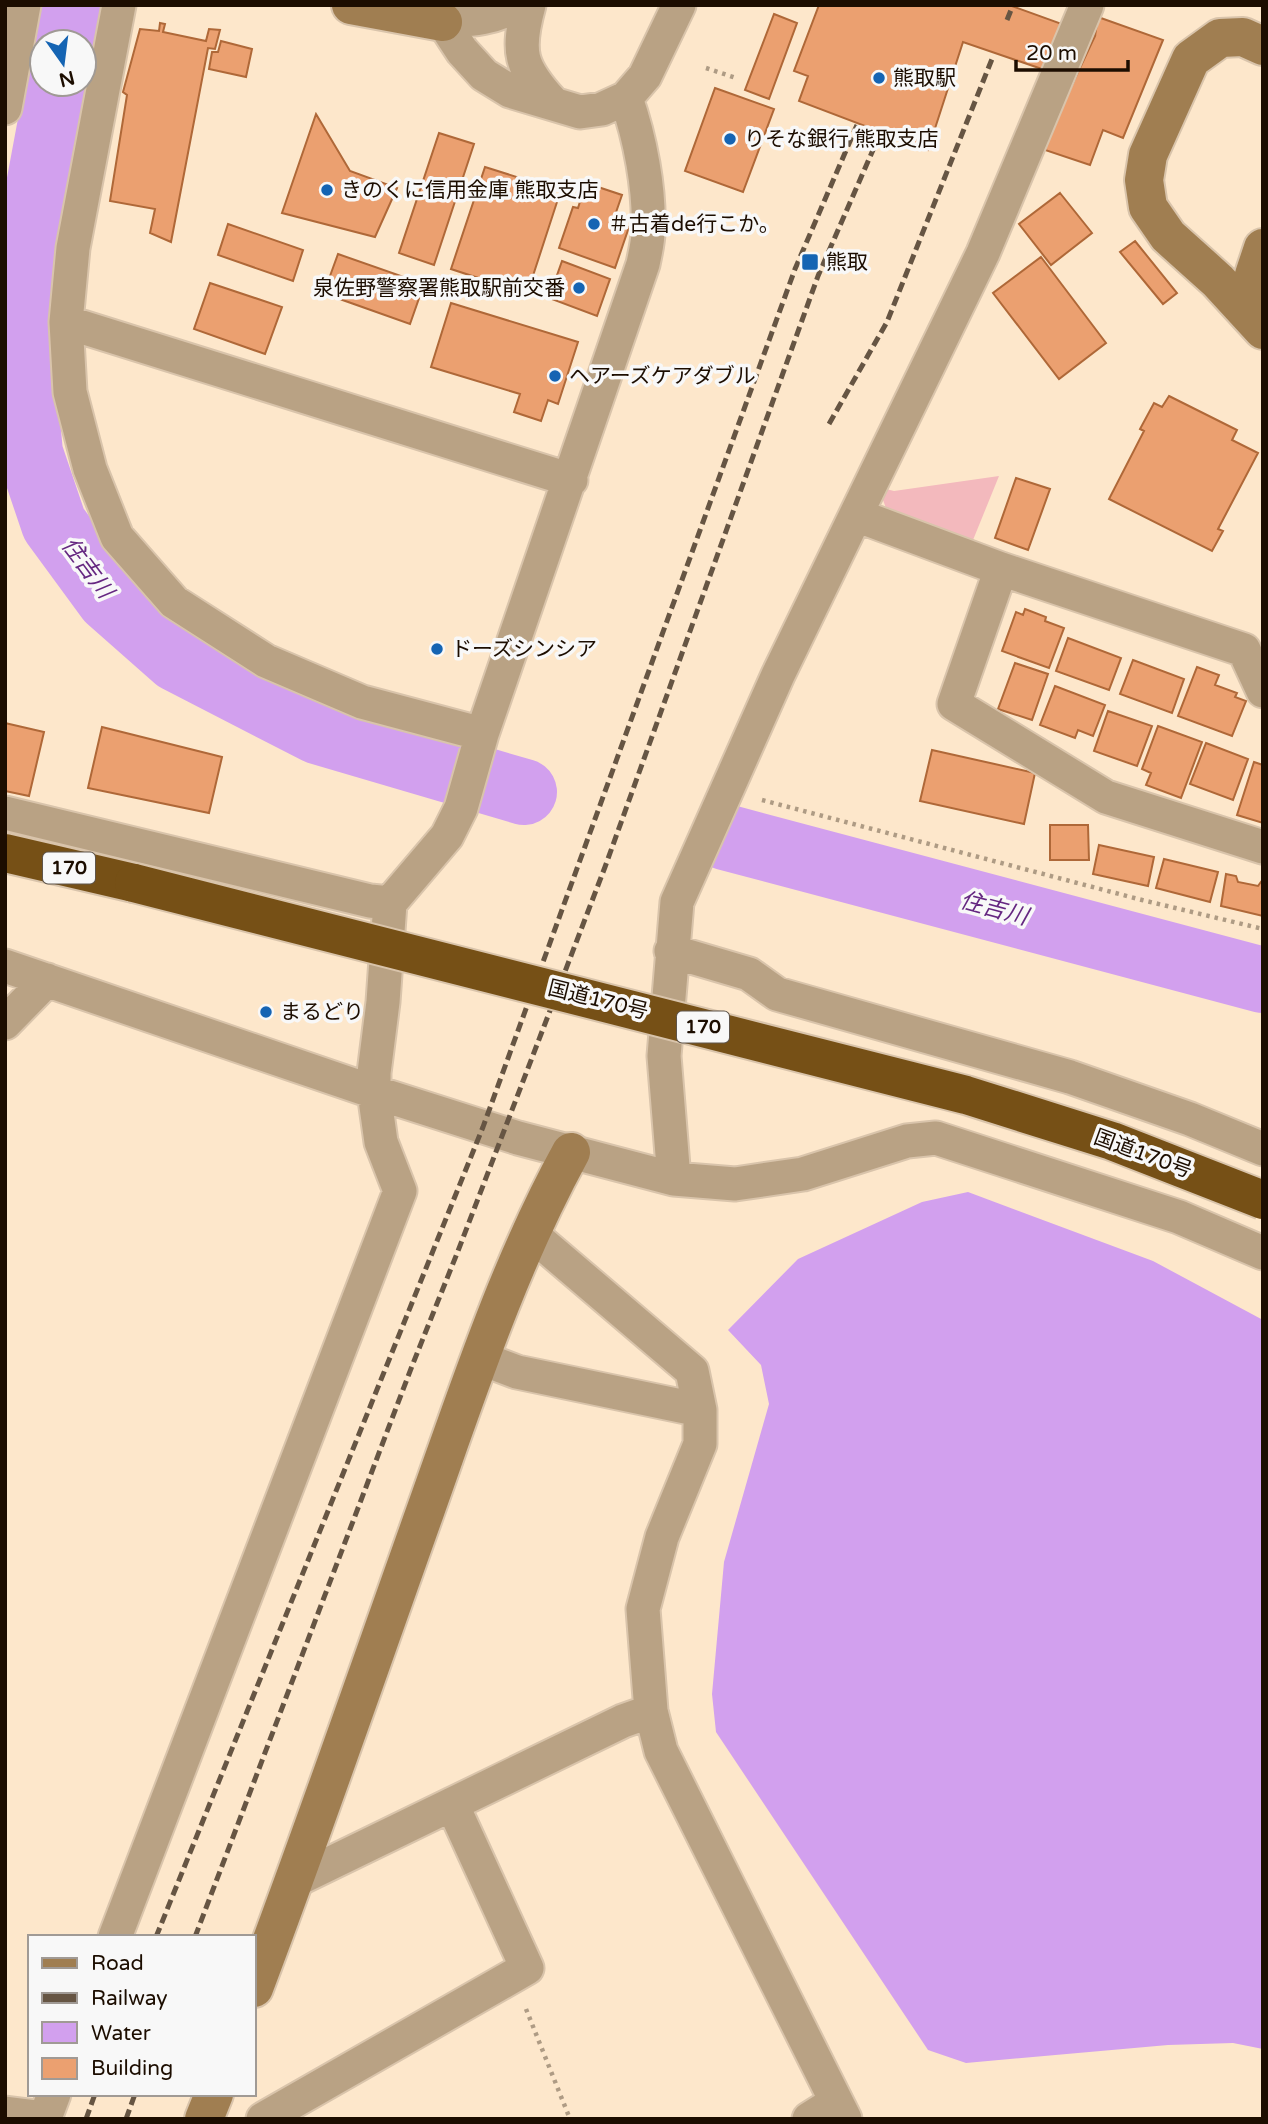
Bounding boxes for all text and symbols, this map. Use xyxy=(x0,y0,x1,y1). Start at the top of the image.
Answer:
north arrow xyxy=(28,28,98,98)
scale bar xyxy=(1016,28,1128,72)
text: 20 m xyxy=(1026,41,1077,66)
text: N xyxy=(57,66,77,91)
place label: 熊取駅 xyxy=(893,66,956,91)
marker: 熊取駅 xyxy=(871,70,887,86)
place label: りそな銀行 熊取支店 xyxy=(744,127,938,152)
marker: りそな銀行 熊取支店 xyxy=(722,131,738,147)
place label: きのくに信用金庫 熊取支店 xyxy=(341,178,598,203)
marker: きのくに信用金庫 熊取支店 xyxy=(319,182,335,198)
place label: ＃古着de行こか。 xyxy=(608,212,780,237)
marker: ＃古着de行こか。 xyxy=(586,216,602,232)
place label: 熊取 xyxy=(826,250,868,275)
marker: 熊取 xyxy=(800,252,820,272)
place label: 泉佐野警察署熊取駅前交番 xyxy=(313,276,565,301)
marker: 泉佐野警察署熊取駅前交番 xyxy=(571,280,587,296)
place label: ヘアーズケアダブル xyxy=(569,364,756,389)
marker: ヘアーズケアダブル xyxy=(547,368,563,384)
water label: 住吉川 xyxy=(55,532,121,606)
place label: ドーズシンシア xyxy=(451,637,597,662)
marker: ドーズシンシア xyxy=(429,641,445,657)
road number: 170 xyxy=(43,852,95,884)
water label: 住吉川 xyxy=(957,887,1034,932)
street label: 国道170号 xyxy=(545,975,651,1025)
place label: まるどり xyxy=(280,1000,364,1025)
marker: まるどり xyxy=(258,1004,274,1020)
road number: 170 xyxy=(677,1012,729,1042)
street label: 国道170号 xyxy=(1091,1125,1195,1183)
legend xyxy=(28,1935,256,2096)
text: Road xyxy=(91,1951,144,1976)
text: Railway xyxy=(91,1986,168,2011)
text: Water xyxy=(91,2021,151,2046)
text: Building xyxy=(91,2056,173,2081)

